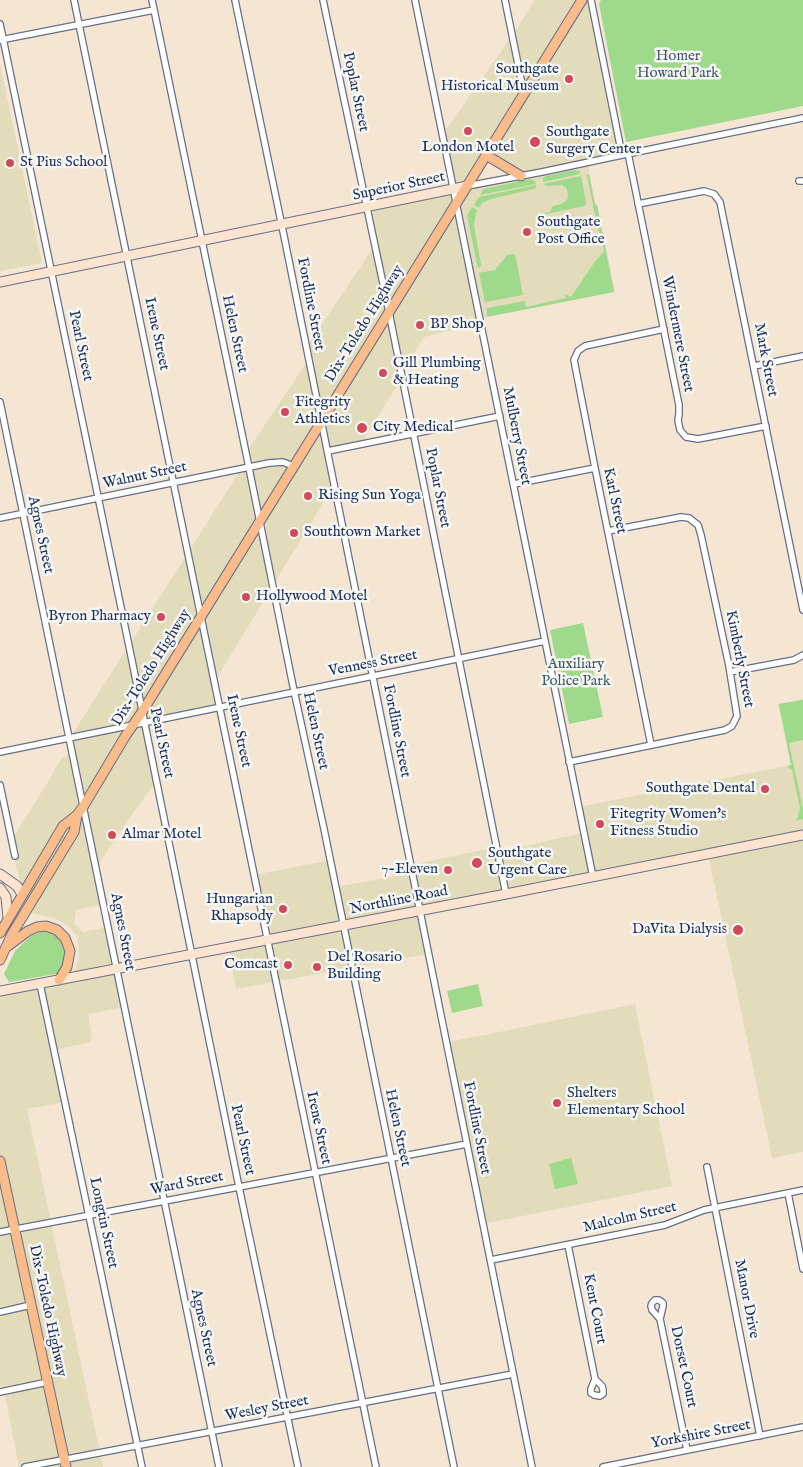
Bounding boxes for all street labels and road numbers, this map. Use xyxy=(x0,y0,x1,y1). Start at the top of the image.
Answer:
street label: Poplar Street xyxy=(338,50,372,134)
street label: Superior Street xyxy=(351,168,447,206)
street label: Fordline Street xyxy=(292,256,328,352)
street label: Dix-Toledo Highway xyxy=(322,262,408,386)
street label: Windermere Street xyxy=(657,274,697,394)
street label: Helen Street xyxy=(217,293,251,375)
street label: Irene Street xyxy=(139,296,173,372)
street label: Pearl Street xyxy=(64,309,96,383)
street label: Mark Street xyxy=(749,322,781,398)
street label: Mulberry Street xyxy=(498,385,534,487)
street label: Poplar Street xyxy=(420,446,454,530)
street label: Walnut Street xyxy=(101,458,189,494)
street label: Karl Street xyxy=(598,466,630,536)
street label: Agnes Street xyxy=(23,495,57,575)
street label: Dix-Toledo Highway xyxy=(109,606,195,730)
street label: Kimberly Street xyxy=(721,609,757,709)
street label: Venness Street xyxy=(327,647,419,681)
street label: Fordline Street xyxy=(378,683,414,779)
street label: Helen Street xyxy=(298,690,332,772)
street label: Irene Street xyxy=(221,693,255,769)
street label: Pearl Street xyxy=(145,706,177,780)
street label: Northline Road xyxy=(348,883,450,919)
street label: Agnes Street xyxy=(106,892,138,972)
street label: Fordline Street xyxy=(458,1080,494,1176)
street label: Helen Street xyxy=(380,1087,414,1169)
street label: Irene Street xyxy=(301,1090,335,1166)
street label: Pearl Street xyxy=(226,1103,258,1177)
street label: Ward Street xyxy=(149,1168,225,1200)
street label: Longtin Street xyxy=(85,1176,121,1270)
street label: Malcolm Street xyxy=(582,1199,678,1237)
street label: Dix-Toledo Highway xyxy=(24,1243,70,1379)
street label: Manor Drive xyxy=(730,1258,762,1340)
street label: Kent Court xyxy=(578,1272,610,1346)
street label: Agnes Street xyxy=(186,1288,220,1368)
street label: Dorset Court xyxy=(666,1324,700,1410)
street label: Wesley Street xyxy=(224,1392,310,1426)
street label: Yorkshire Street xyxy=(650,1417,752,1453)

